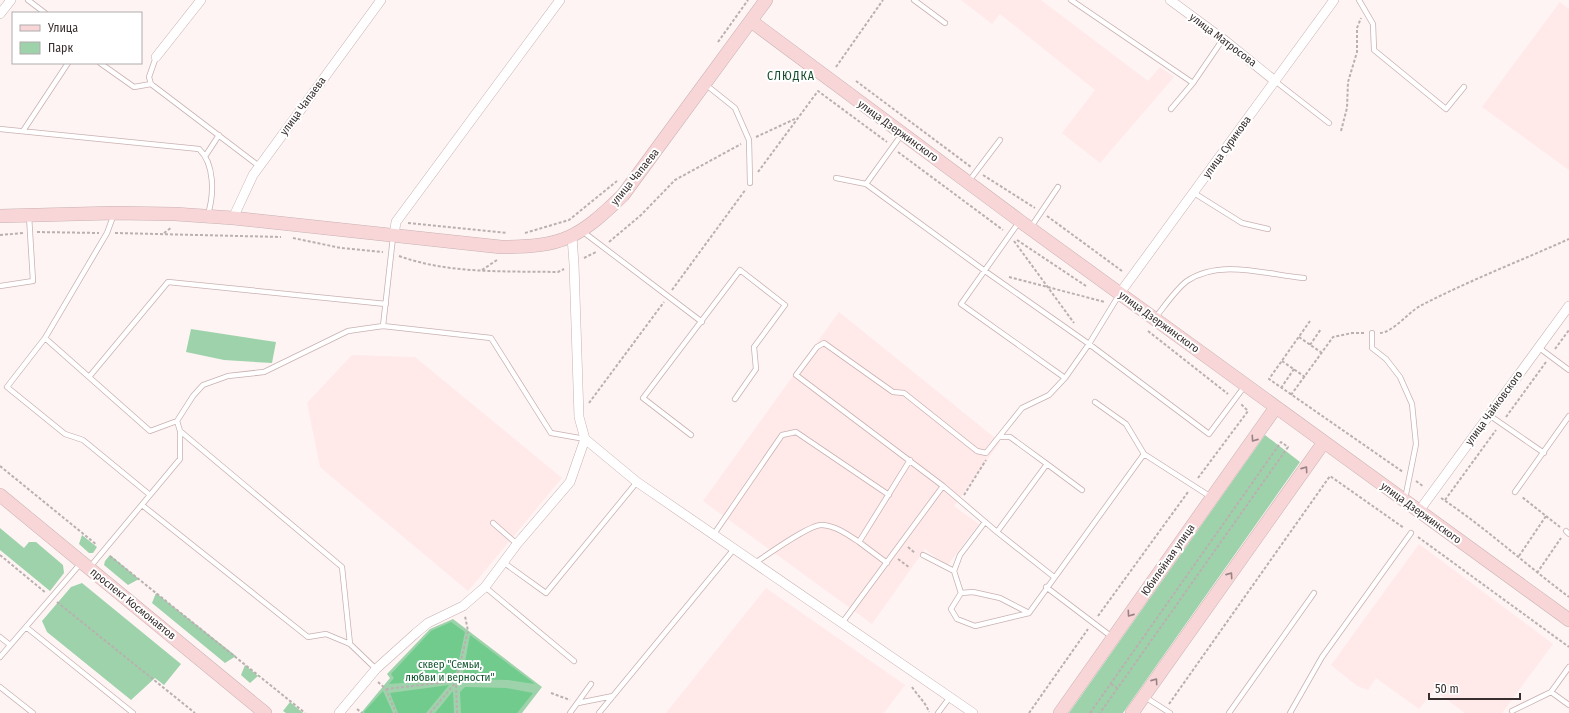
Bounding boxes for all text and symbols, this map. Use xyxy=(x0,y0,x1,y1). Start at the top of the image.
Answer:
street label: улица Матросова xyxy=(1187,11,1259,69)
legend xyxy=(12,12,142,64)
text: Улица xyxy=(47,21,78,35)
text: Парк xyxy=(48,41,74,55)
district label: СЛЮДКА xyxy=(767,69,815,83)
street label: улица Чапаева xyxy=(277,74,329,138)
street label: улица Дзержинского xyxy=(855,97,941,165)
street label: улица Сурикова xyxy=(1200,113,1254,181)
street label: улица Чапаева xyxy=(608,146,662,208)
street label: улица Дзержинского xyxy=(1116,288,1202,356)
street label: улица Чайковского xyxy=(1463,368,1526,448)
one-way arrow xyxy=(1251,435,1259,442)
one-way arrow xyxy=(1300,467,1307,474)
street label: улица Дзержинского xyxy=(1378,479,1464,547)
street label: Юбилейная улица xyxy=(1138,522,1198,598)
street label: проспект Космонавтов xyxy=(88,565,178,643)
one-way arrow xyxy=(1225,573,1232,580)
one-way arrow xyxy=(1127,610,1135,617)
park label: сквер "Семьи, любви и верности" xyxy=(405,658,495,684)
scale bar xyxy=(1429,675,1520,701)
one-way arrow xyxy=(1150,678,1158,685)
text: 50 m xyxy=(1435,682,1459,696)

